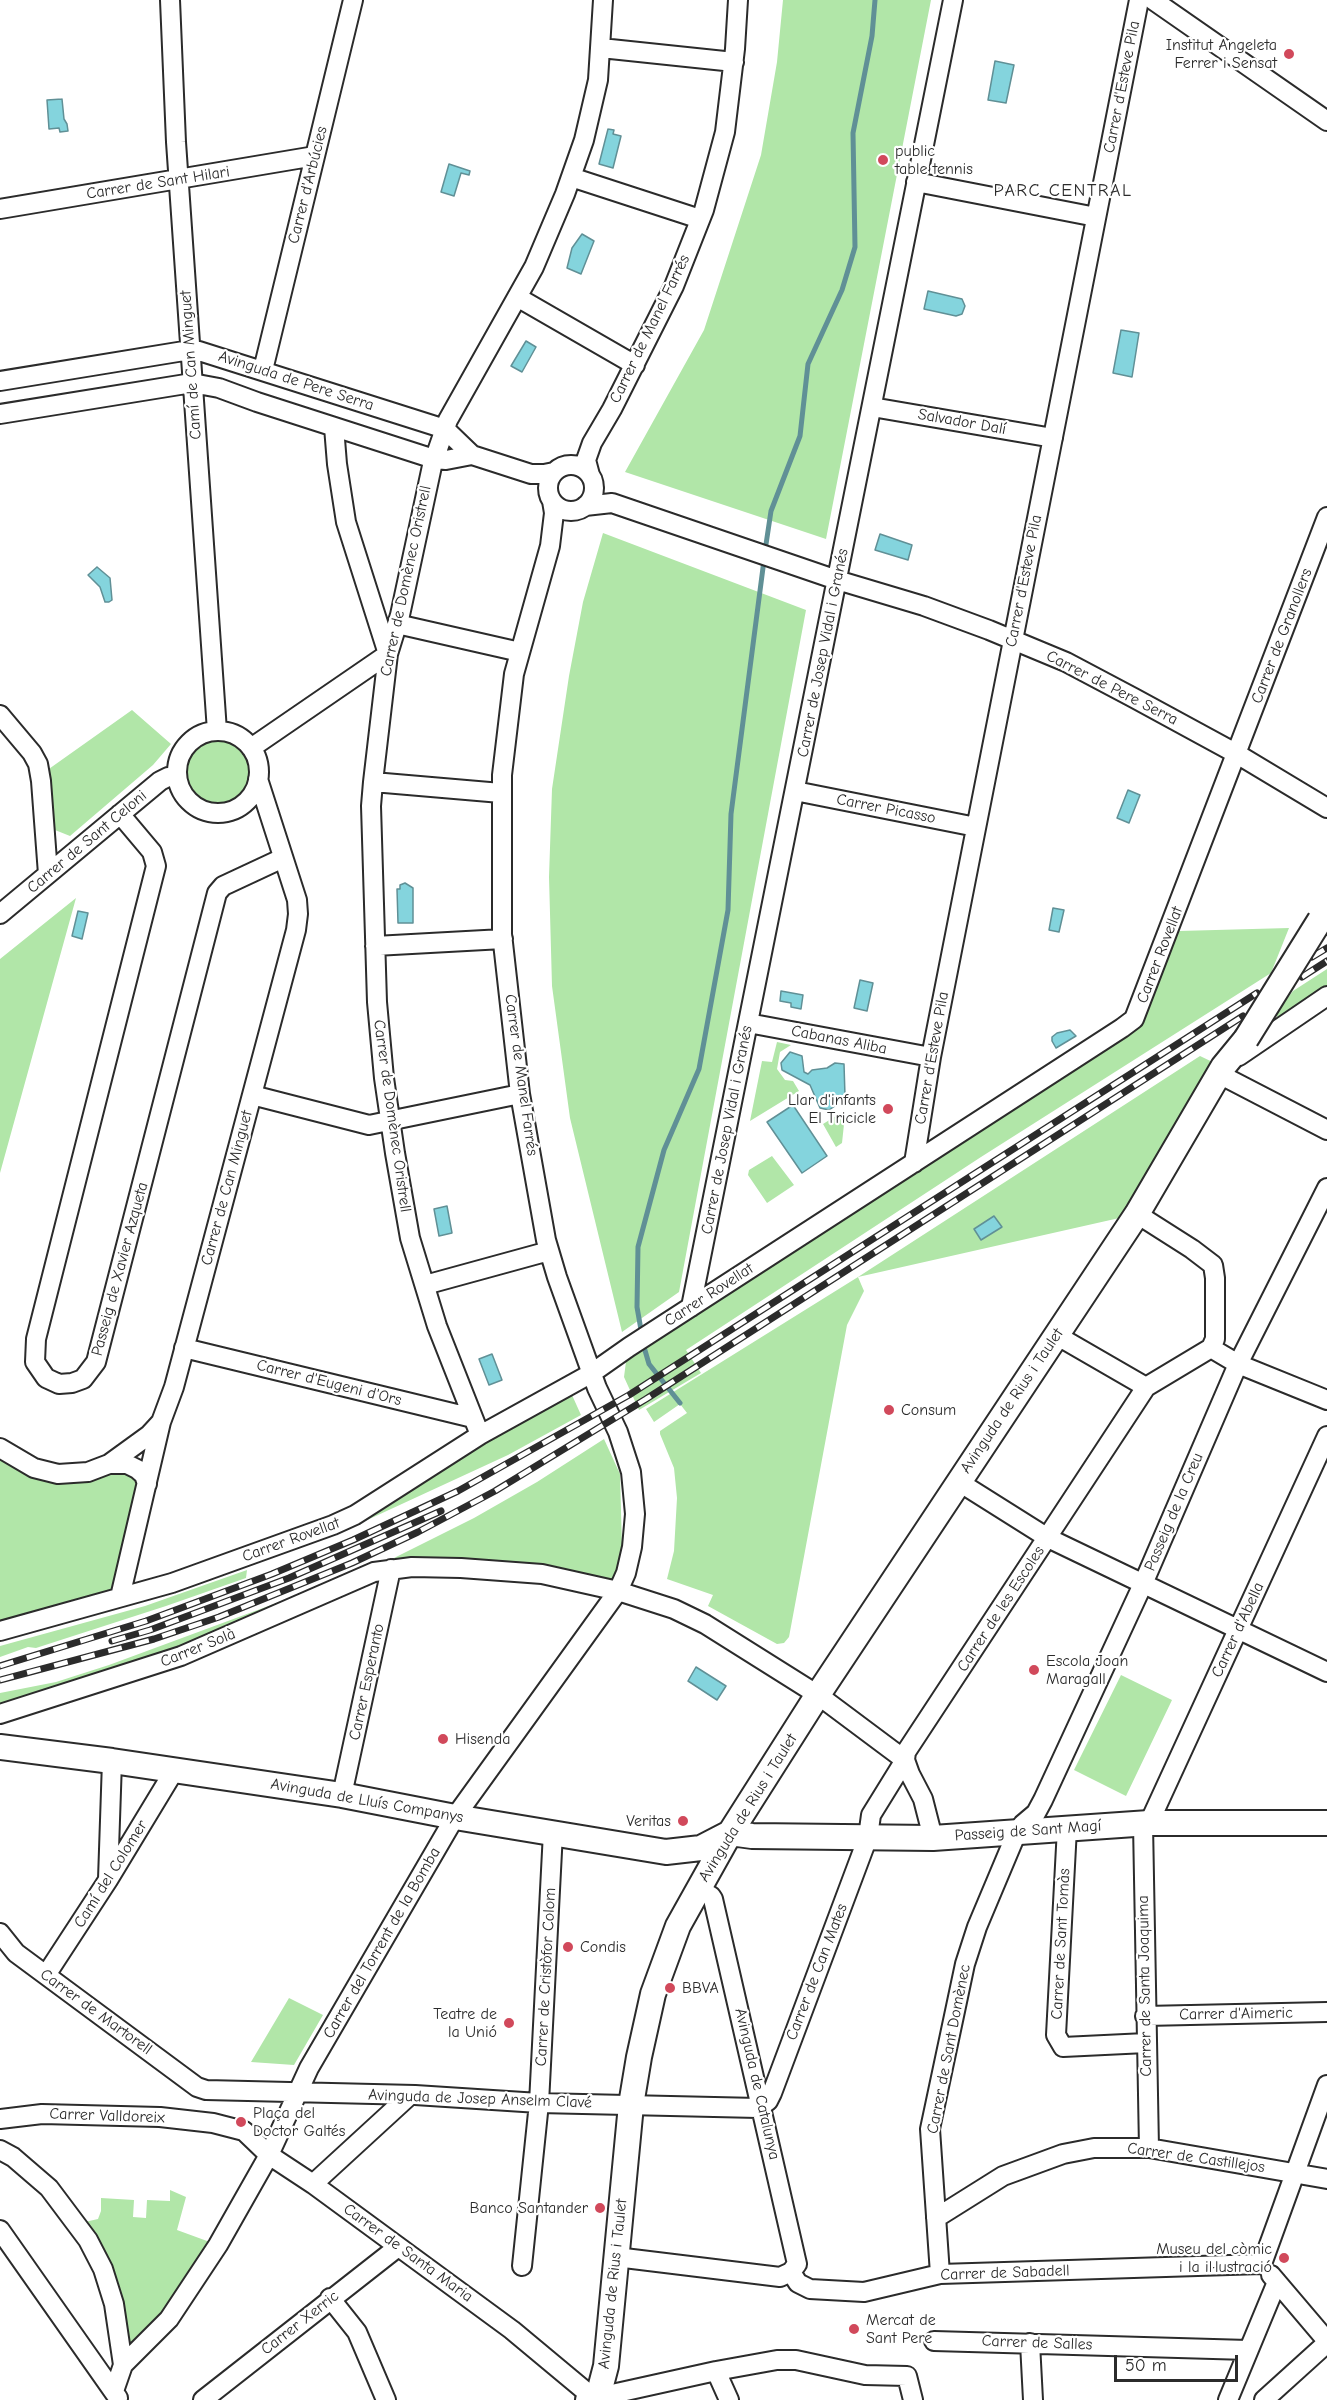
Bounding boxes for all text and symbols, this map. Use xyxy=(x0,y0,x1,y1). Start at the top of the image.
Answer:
street label: Carrer d'Esteve Pila xyxy=(1100,19,1144,155)
place label: Institut Angeleta Ferrer i Sensat xyxy=(1166,35,1277,73)
marker: Institut Angeleta Ferrer i Sensat xyxy=(1282,47,1296,61)
street label: Carrer d'Arbúcies xyxy=(284,124,332,246)
place label: public table tennis xyxy=(895,141,973,179)
marker: public table tennis xyxy=(876,153,890,167)
street label: Carrer de Sant Hilari xyxy=(85,162,231,204)
district label: PARC CENTRAL xyxy=(994,180,1132,202)
street label: Carrer de Manel Farrés xyxy=(606,252,694,406)
street label: Camí de Can Minguet xyxy=(176,290,206,440)
street label: Avinguda de Pere Serra xyxy=(216,347,376,415)
street label: Salvador Dalí xyxy=(916,405,1008,439)
street label: Carrer de Domènec Oristrell xyxy=(376,484,436,678)
street label: Carrer d'Esteve Pila xyxy=(1002,513,1046,649)
street label: Carrer de Josep Vidal i Granés xyxy=(793,547,853,759)
street label: Carrer de Granollers xyxy=(1247,566,1317,706)
street label: Carrer de Pere Serra xyxy=(1043,646,1181,730)
street label: Carrer de Sant Celoni xyxy=(23,786,151,898)
street label: Carrer Picasso xyxy=(835,790,937,828)
street label: Carrer Rovellat xyxy=(1133,904,1187,1006)
street label: Carrer d'Esteve Pila xyxy=(911,990,953,1126)
street label: Carrer de Manel Farrés xyxy=(500,993,542,1157)
street label: Carrer de Domènec Oristrell xyxy=(369,1018,415,1214)
street label: Cabanas Aliba xyxy=(789,1021,889,1059)
street label: Carrer de Josep Vidal i Granés xyxy=(697,1024,757,1236)
place label: Llar d'infants El Tricicle xyxy=(788,1090,876,1128)
marker: Llar d'infants El Tricicle xyxy=(881,1102,895,1116)
street label: Carrer de Can Minguet xyxy=(197,1109,257,1267)
street label: Passeig de Xavier Azqueta xyxy=(88,1180,152,1358)
street label: Carrer Rovellat xyxy=(661,1259,757,1331)
street label: Avinguda de Rius i Taulet xyxy=(956,1325,1068,1477)
street label: Carrer d'Eugeni d'Ors xyxy=(254,1356,404,1410)
place label: Consum xyxy=(901,1400,956,1420)
marker: Consum xyxy=(882,1403,896,1417)
street label: Passeig de la Creu xyxy=(1140,1450,1208,1574)
street label: Carrer Rovellat xyxy=(240,1514,342,1566)
street label: Carrer de les Escoles xyxy=(953,1542,1049,1676)
street label: Carrer d'Abella xyxy=(1208,1579,1268,1681)
street label: Carrer Esperanto xyxy=(345,1622,389,1742)
street label: Carrer Solà xyxy=(158,1624,238,1672)
place label: Escola Joan Maragall xyxy=(1046,1651,1128,1689)
marker: Escola Joan Maragall xyxy=(1027,1663,1041,1677)
place label: Hisenda xyxy=(455,1729,510,1749)
street label: Avinguda de Rius i Taulet xyxy=(695,1731,801,1885)
marker: Hisenda xyxy=(436,1732,450,1746)
street label: Avinguda de Lluís Companys xyxy=(269,1775,465,1827)
place label: Veritas xyxy=(626,1811,671,1831)
marker: Veritas xyxy=(676,1814,690,1828)
street label: Passeig de Sant Magí xyxy=(954,1816,1102,1846)
street label: Camí del Colomer xyxy=(70,1817,152,1931)
street label: Carrer del Torrent de la Bomba xyxy=(319,1844,445,2042)
street label: Carrer de Sant Tomàs xyxy=(1047,1868,1075,2020)
street label: Carrer de Cristòfor Colom xyxy=(532,1887,560,2067)
street label: Carrer de Santa Joaquima xyxy=(1134,1895,1156,2077)
street label: Carrer de Can Mates xyxy=(782,1901,852,2043)
place label: Condis xyxy=(580,1937,626,1957)
marker: Condis xyxy=(561,1940,575,1954)
street label: Carrer de Sant Domènec xyxy=(923,1963,975,2135)
street label: Carrer de Martorell xyxy=(36,1965,156,2059)
place label: BBVA xyxy=(682,1978,719,1998)
marker: BBVA xyxy=(663,1981,677,1995)
street label: Carrer d'Aimeric xyxy=(1179,2003,1293,2025)
place label: Teatre de la Unió xyxy=(433,2004,497,2042)
street label: Avinguda de Catalunya xyxy=(730,2006,784,2162)
marker: Teatre de la Unió xyxy=(502,2016,516,2030)
street label: Avinguda de Josep Anselm Clavé xyxy=(368,2085,592,2113)
place label: Plaça del Doctor Galtés xyxy=(253,2103,346,2141)
street label: Carrer Valldoreix xyxy=(49,2104,165,2128)
marker: Plaça del Doctor Galtés xyxy=(234,2115,248,2129)
street label: Carrer de Castillejos xyxy=(1126,2139,1266,2177)
place label: Banco Santander xyxy=(469,2198,588,2218)
street label: Avinguda de Rius i Taulet xyxy=(595,2198,631,2370)
street label: Carrer de Santa Maria xyxy=(339,2200,477,2306)
marker: Banco Santander xyxy=(593,2201,607,2215)
place label: Museu del còmic i la il·lustració xyxy=(1156,2239,1272,2277)
marker: Museu del còmic i la il·lustració xyxy=(1277,2251,1291,2265)
street label: Carrer de Sabadell xyxy=(940,2261,1070,2285)
street label: Carrer Xerric xyxy=(257,2287,343,2359)
place label: Mercat de Sant Pere xyxy=(866,2310,936,2348)
marker: Mercat de Sant Pere xyxy=(847,2322,861,2336)
street label: Carrer de Salles xyxy=(981,2331,1093,2355)
scale bar xyxy=(1117,2343,1242,2381)
text: 50 m xyxy=(1125,2355,1167,2376)

